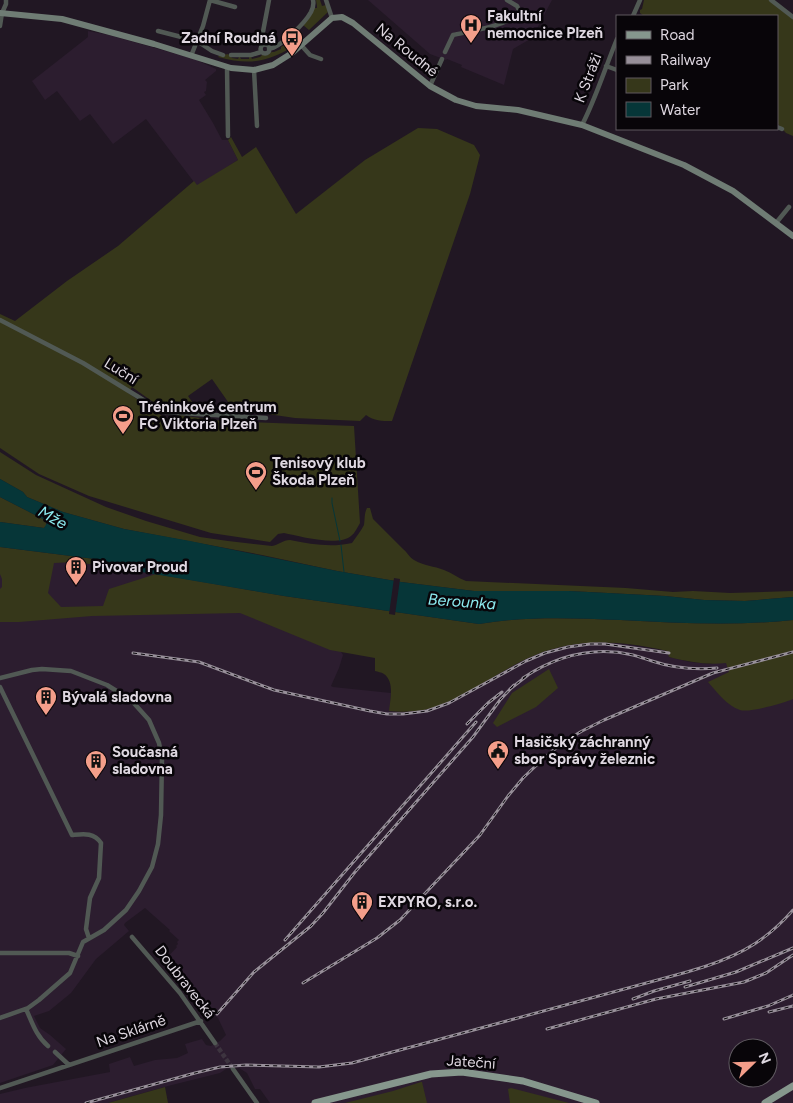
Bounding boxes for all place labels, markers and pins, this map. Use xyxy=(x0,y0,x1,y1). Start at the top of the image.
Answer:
place label: Fakultní nemocnice Plzeň xyxy=(487,7,603,42)
hospital icon: Fakultní nemocnice Plzeň xyxy=(459,13,483,44)
bus stop icon: Zadní Roudná xyxy=(280,26,304,57)
place label: Zadní Roudná xyxy=(181,29,276,47)
place label: Tréninkové centrum FC Viktoria Plzeň xyxy=(139,398,277,433)
sports icon: Tréninkové centrum FC Viktoria Plzeň xyxy=(111,404,135,435)
place label: Tenisový klub Škoda Plzeň xyxy=(272,454,366,489)
sports icon: Tenisový klub Škoda Plzeň xyxy=(244,460,268,491)
building icon: Pivovar Proud xyxy=(64,555,88,586)
place label: Pivovar Proud xyxy=(92,558,188,576)
building icon: Bývalá sladovna xyxy=(34,685,58,716)
place label: Bývalá sladovna xyxy=(62,688,172,706)
place label: Hasičský záchranný sbor Správy železnic xyxy=(514,733,655,768)
public building icon: Hasičský záchranný sbor Správy železnic xyxy=(486,739,510,770)
place label: Současná sladovna xyxy=(112,743,178,778)
building icon: Současná sladovna xyxy=(84,749,108,780)
building icon: EXPYRO, s.r.o. xyxy=(350,890,374,921)
place label: EXPYRO, s.r.o. xyxy=(378,893,478,911)

